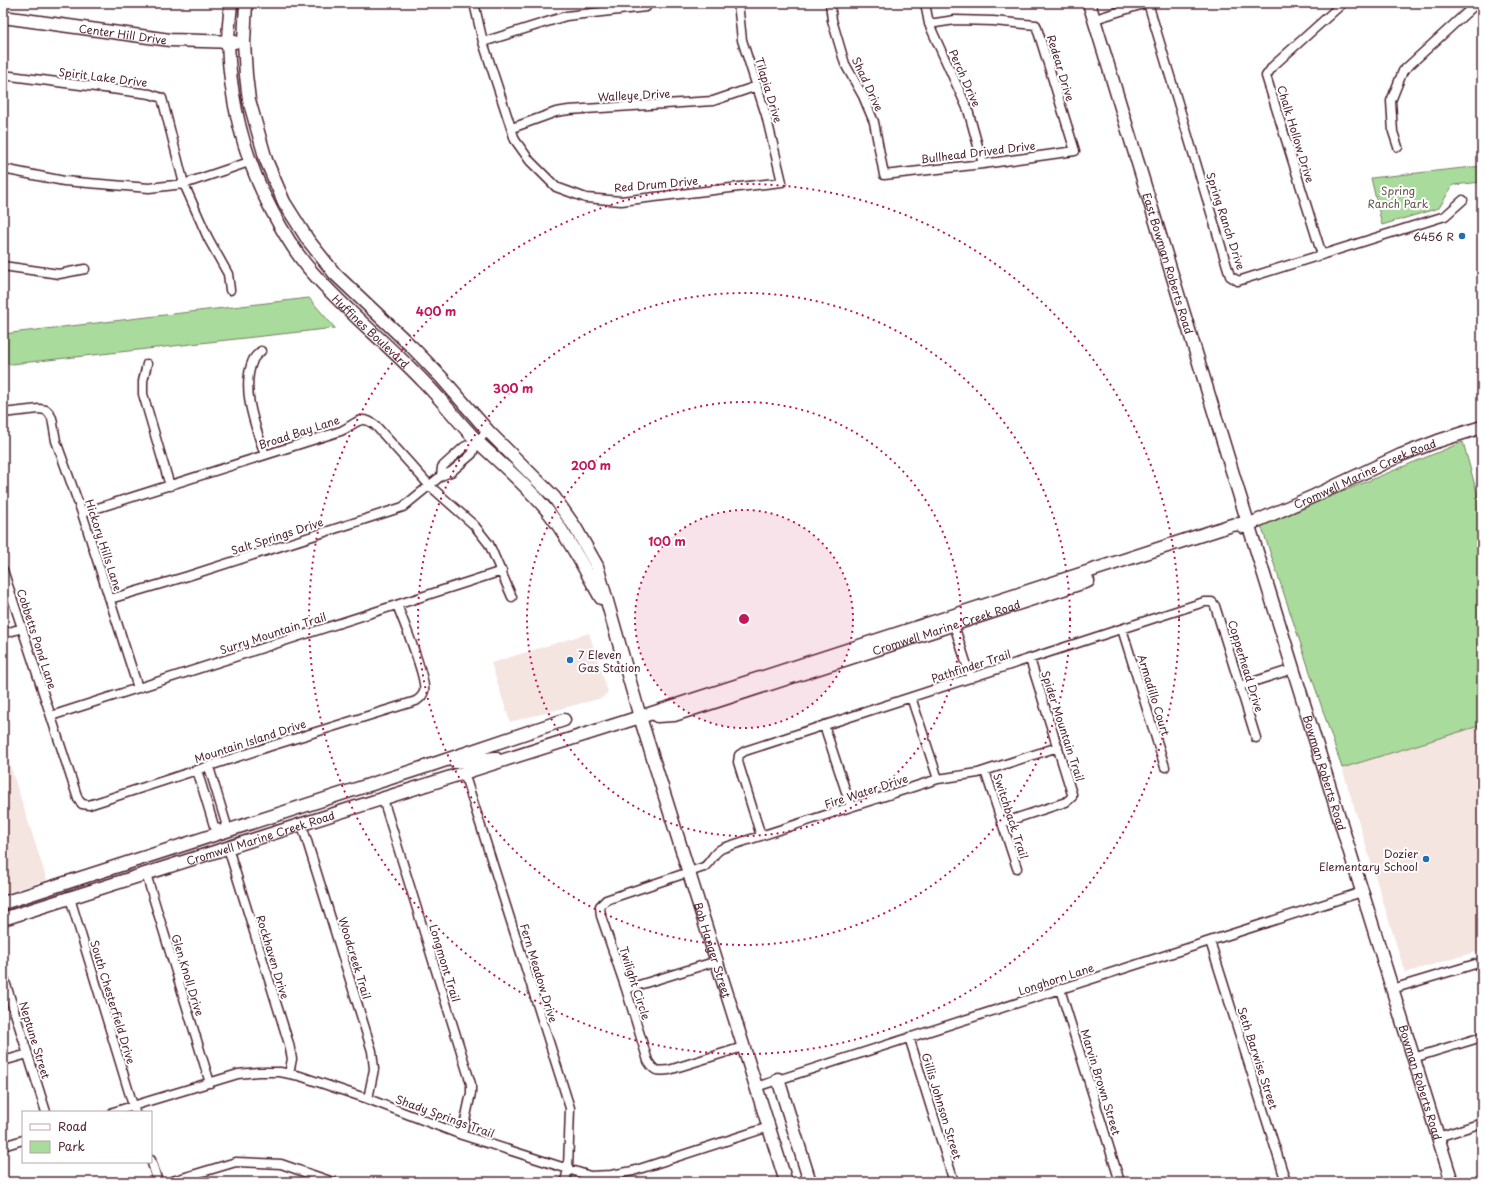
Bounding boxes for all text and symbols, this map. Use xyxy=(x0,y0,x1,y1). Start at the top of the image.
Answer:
street label: Center Hill Drive xyxy=(78,19,168,48)
street label: Redear Drive xyxy=(1043,33,1079,103)
street label: Perch Drive xyxy=(945,47,985,110)
street label: Shad Drive xyxy=(848,54,888,114)
street label: Tilapia Drive xyxy=(751,55,787,125)
street label: Spirit Lake Drive xyxy=(58,63,148,91)
street label: Chalk Hollow Drive xyxy=(1273,83,1319,185)
street label: Walleye Drive xyxy=(597,85,671,105)
street label: Bullhead Drived Drive xyxy=(920,137,1036,167)
street label: Spring Ranch Drive xyxy=(1202,170,1250,272)
street label: Red Drum Drive xyxy=(613,172,699,196)
park label: Spring Ranch Park xyxy=(1368,182,1429,212)
street label: East Bowman Roberts Road xyxy=(1139,190,1198,336)
place label: 6456 R xyxy=(1413,228,1454,245)
marker: 6456 R xyxy=(1457,231,1467,241)
street label: Huffines Boulevard xyxy=(329,290,414,372)
text: 400 m xyxy=(416,302,456,320)
text: 300 m xyxy=(493,379,533,397)
street label: Broad Bay Lane xyxy=(256,411,342,453)
street label: Cromwell Marine Creek Road xyxy=(1291,434,1438,513)
text: 200 m xyxy=(571,456,611,474)
street label: Hickory Hills Lane xyxy=(81,497,127,593)
street label: Salt Springs Drive xyxy=(229,513,325,559)
text: 100 m xyxy=(648,532,686,550)
street label: Cobbetts Pond Lane xyxy=(13,587,61,691)
street label: Cromwell Marine Creek Road xyxy=(870,595,1022,659)
street label: Surry Mountain Trail xyxy=(218,608,328,658)
centre of rings xyxy=(737,612,751,626)
street label: Copperhead Drive xyxy=(1224,618,1268,714)
street label: Pathfinder Trail xyxy=(929,645,1013,687)
place label: 7 Eleven Gas Station xyxy=(578,646,641,676)
street label: Armadillo Court xyxy=(1134,652,1175,738)
marker: 7 Eleven Gas Station xyxy=(565,655,575,665)
street label: Spider Mountain Trail xyxy=(1037,668,1089,784)
street label: Bowman Roberts Road xyxy=(1299,713,1351,832)
street label: Mountain Island Drive xyxy=(192,715,308,767)
street label: Fire Water Drive xyxy=(822,769,910,813)
street label: Switchback Trail xyxy=(989,771,1033,861)
street label: Cromwell Marine Creek Road xyxy=(184,806,337,869)
place label: Dozier Elementary School xyxy=(1319,845,1418,875)
marker: Dozier Elementary School xyxy=(1421,854,1431,864)
street label: Bob Hanger Street xyxy=(690,900,736,1000)
street label: Rockhaven Drive xyxy=(252,913,294,1001)
street label: Woodcreek Trail xyxy=(334,915,376,1001)
street label: Fern Meadow Drive xyxy=(516,921,562,1025)
street label: Longmont Trail xyxy=(425,922,465,1004)
street label: Glen Knoll Drive xyxy=(167,932,209,1018)
street label: South Chesterfield Drive xyxy=(86,938,140,1066)
street label: Twilight Circle xyxy=(615,944,655,1022)
street label: Longhorn Lane xyxy=(1016,959,1096,999)
street label: Neptune Street xyxy=(15,999,55,1081)
street label: Seth Barwise Street xyxy=(1233,1005,1283,1112)
street label: Bowman Roberts Road xyxy=(1395,1022,1447,1142)
street label: Marvin Brown Street xyxy=(1077,1027,1125,1138)
street label: Gillis Johnson Street xyxy=(918,1051,966,1162)
street label: Shady Springs Trail xyxy=(393,1090,497,1142)
legend xyxy=(22,1111,152,1163)
text: Road xyxy=(58,1117,87,1135)
text: Park xyxy=(58,1137,85,1155)

